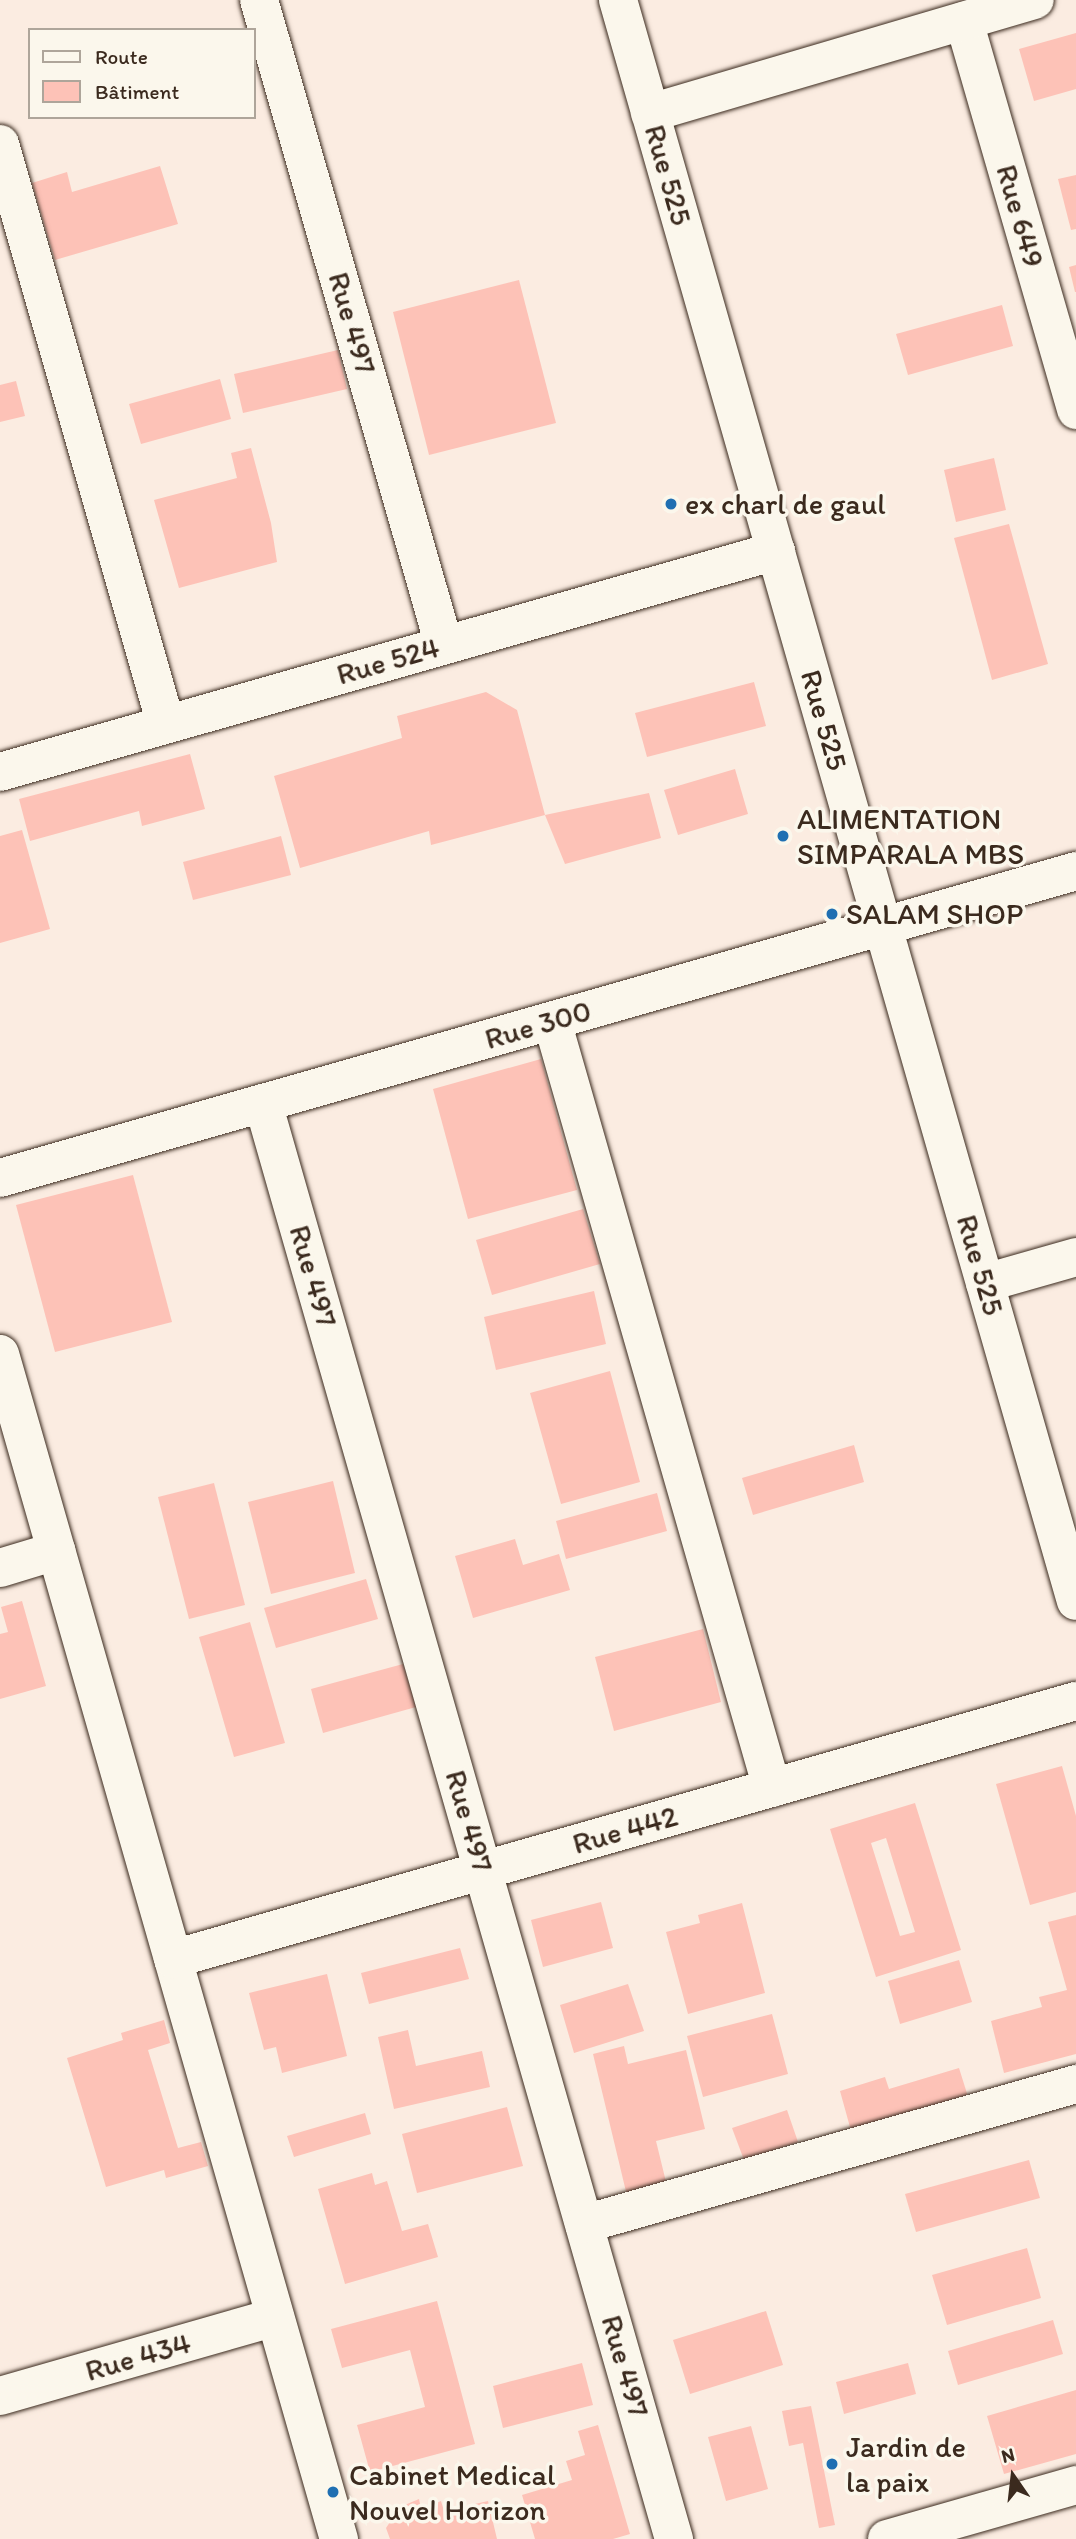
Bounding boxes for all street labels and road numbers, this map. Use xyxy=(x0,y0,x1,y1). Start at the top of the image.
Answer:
street label: Rue 525 xyxy=(637,121,699,229)
street label: Rue 649 xyxy=(988,160,1052,272)
street label: Rue 497 xyxy=(320,268,384,378)
street label: Rue 524 xyxy=(332,629,444,693)
street label: Rue 525 xyxy=(793,666,855,774)
street label: Rue 300 xyxy=(481,993,595,1057)
street label: Rue 525 xyxy=(949,1211,1011,1319)
street label: Rue 497 xyxy=(281,1221,345,1331)
street label: Rue 497 xyxy=(437,1766,501,1876)
street label: Rue 442 xyxy=(568,1798,682,1862)
street label: Rue 497 xyxy=(593,2311,657,2421)
street label: Rue 434 xyxy=(81,2325,195,2389)

